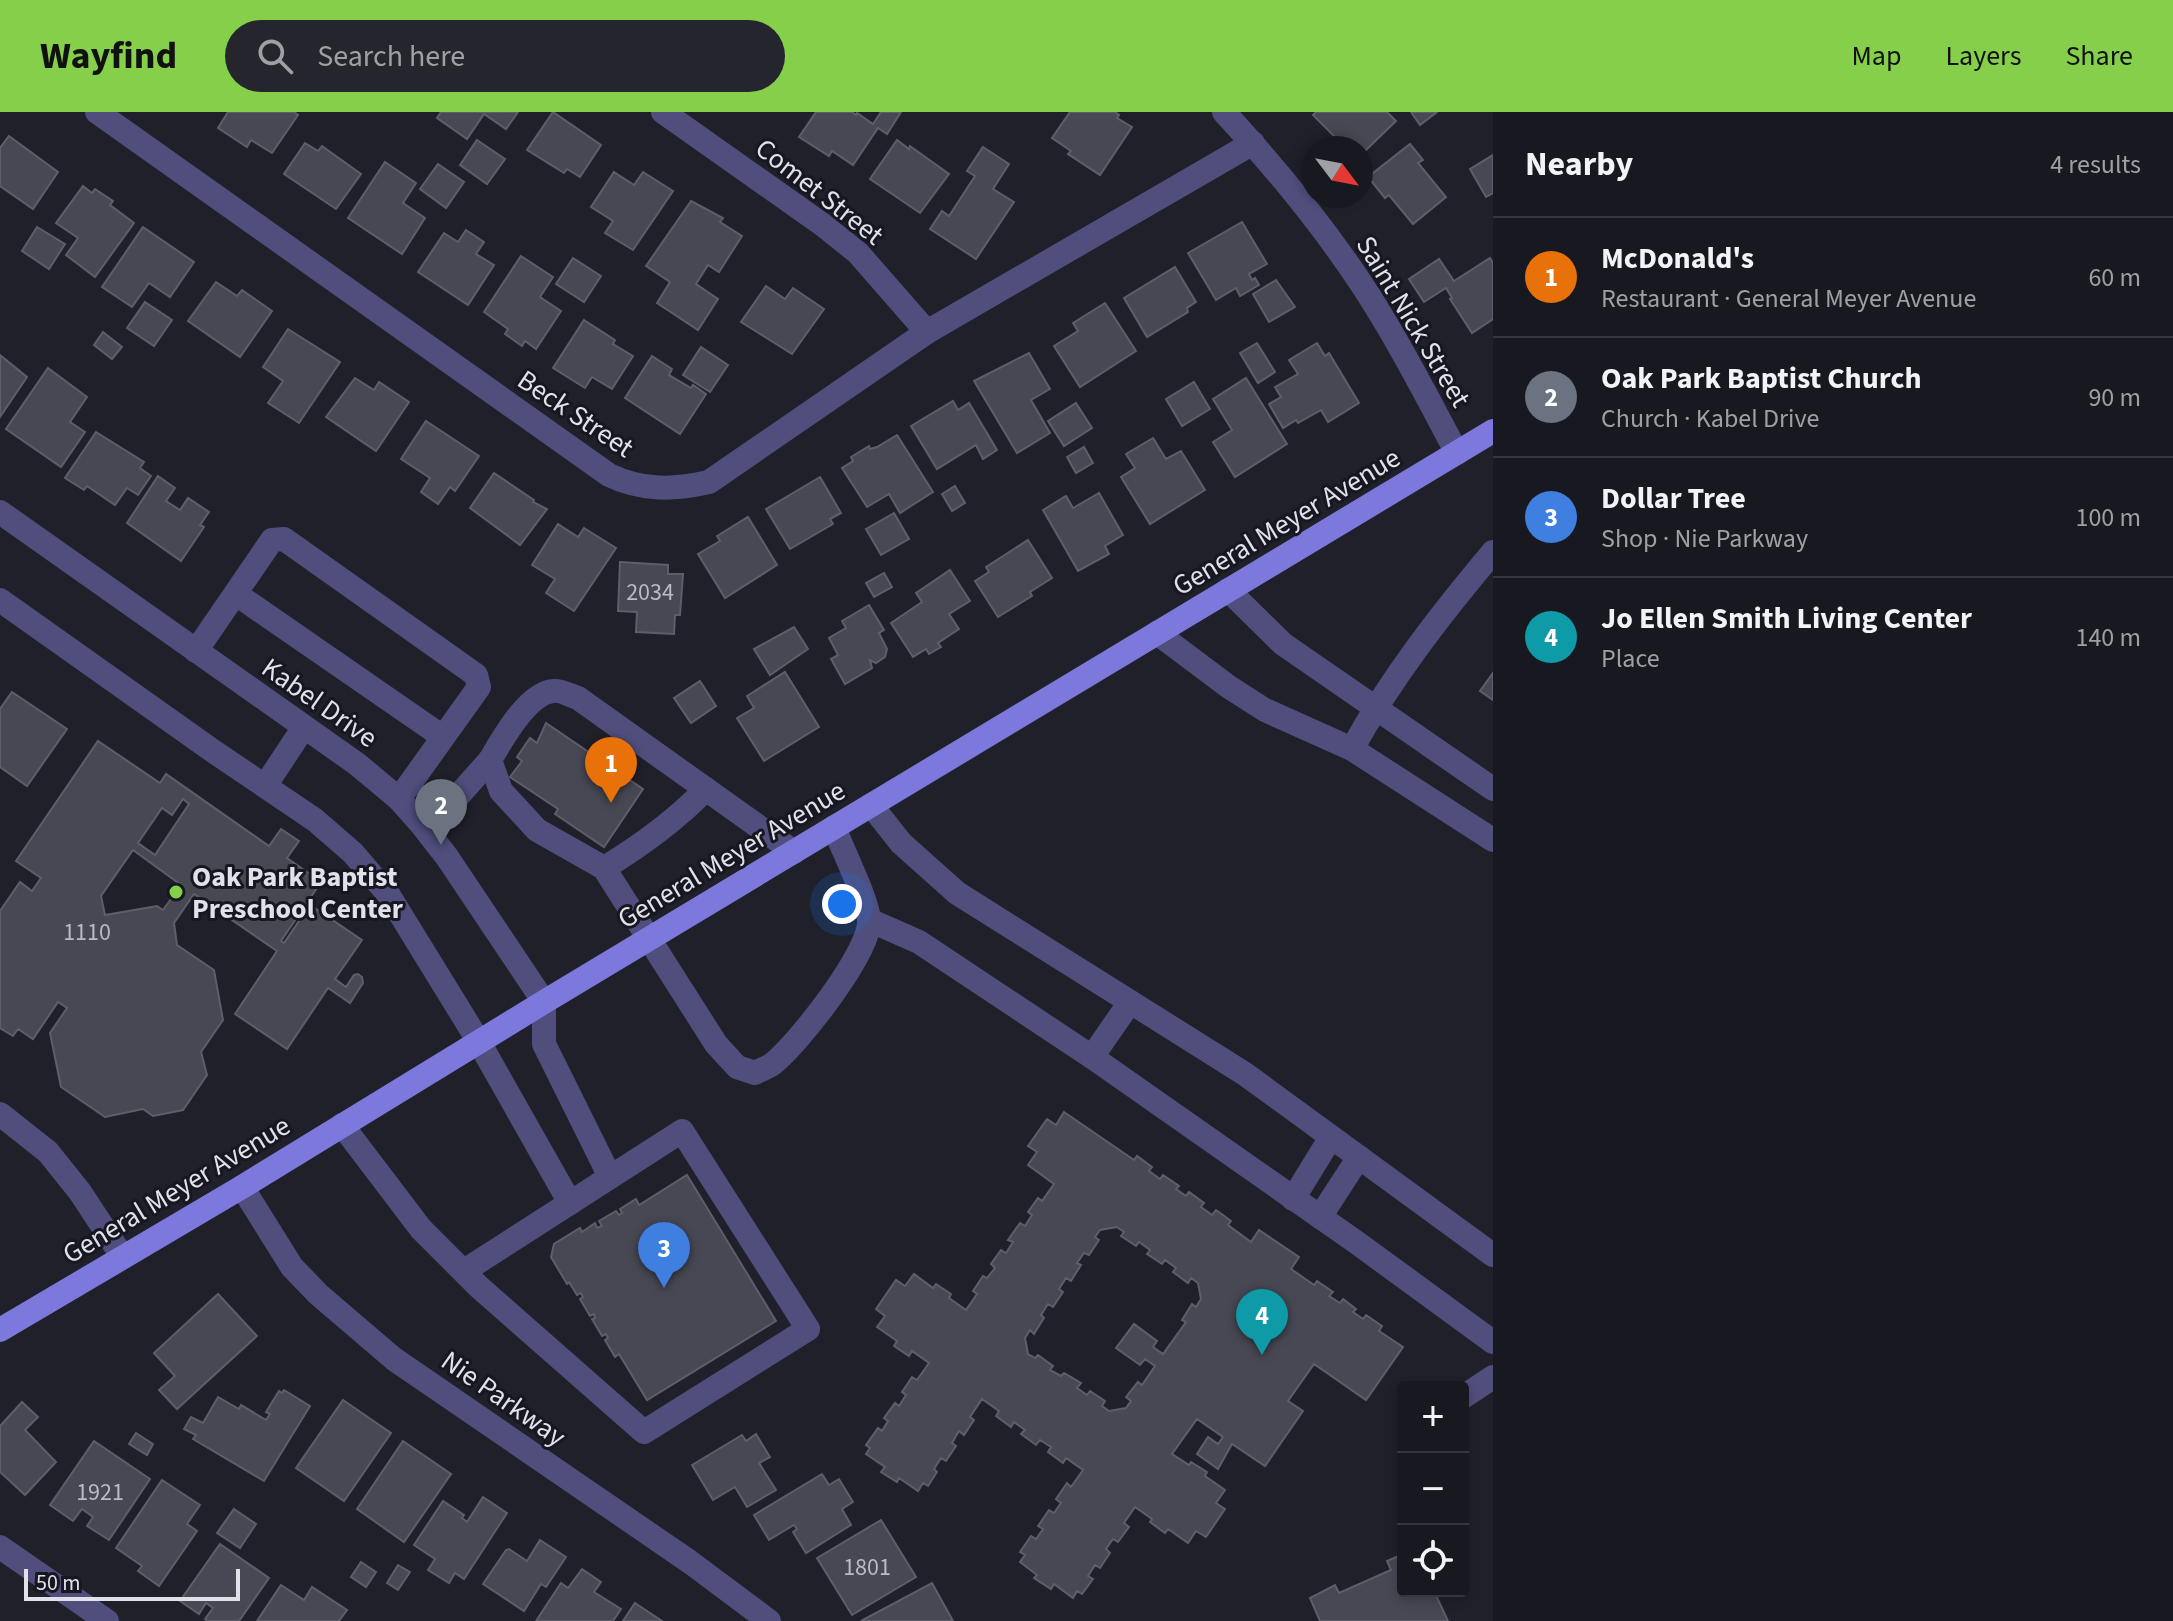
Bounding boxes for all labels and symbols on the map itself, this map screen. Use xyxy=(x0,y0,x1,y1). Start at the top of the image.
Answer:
street label: Comet Street xyxy=(747,129,892,255)
north arrow xyxy=(1301,136,1373,208)
street label: Saint Nick Street xyxy=(1346,228,1480,415)
street label: Beck Street xyxy=(509,360,642,468)
street label: General Meyer Avenue xyxy=(1165,438,1408,606)
house number: 2034 xyxy=(626,575,674,610)
street label: Kabel Drive xyxy=(253,648,385,757)
pin: 1 xyxy=(585,737,637,803)
street label: General Meyer Avenue xyxy=(610,771,853,939)
pin: 2 xyxy=(415,779,467,845)
place label: Oak Park Baptist Preschool Center xyxy=(192,857,404,929)
marker: Oak Park Baptist Preschool Center xyxy=(167,883,185,901)
your location xyxy=(822,884,862,924)
house number: 1110 xyxy=(63,915,111,950)
street label: General Meyer Avenue xyxy=(55,1106,298,1274)
pin: 3 xyxy=(638,1222,690,1288)
pin: 4 xyxy=(1236,1289,1288,1355)
street label: Nie Parkway xyxy=(433,1341,574,1456)
house number: 1921 xyxy=(76,1475,124,1510)
house number: 1801 xyxy=(843,1550,891,1585)
scale bar xyxy=(24,1565,240,1601)

